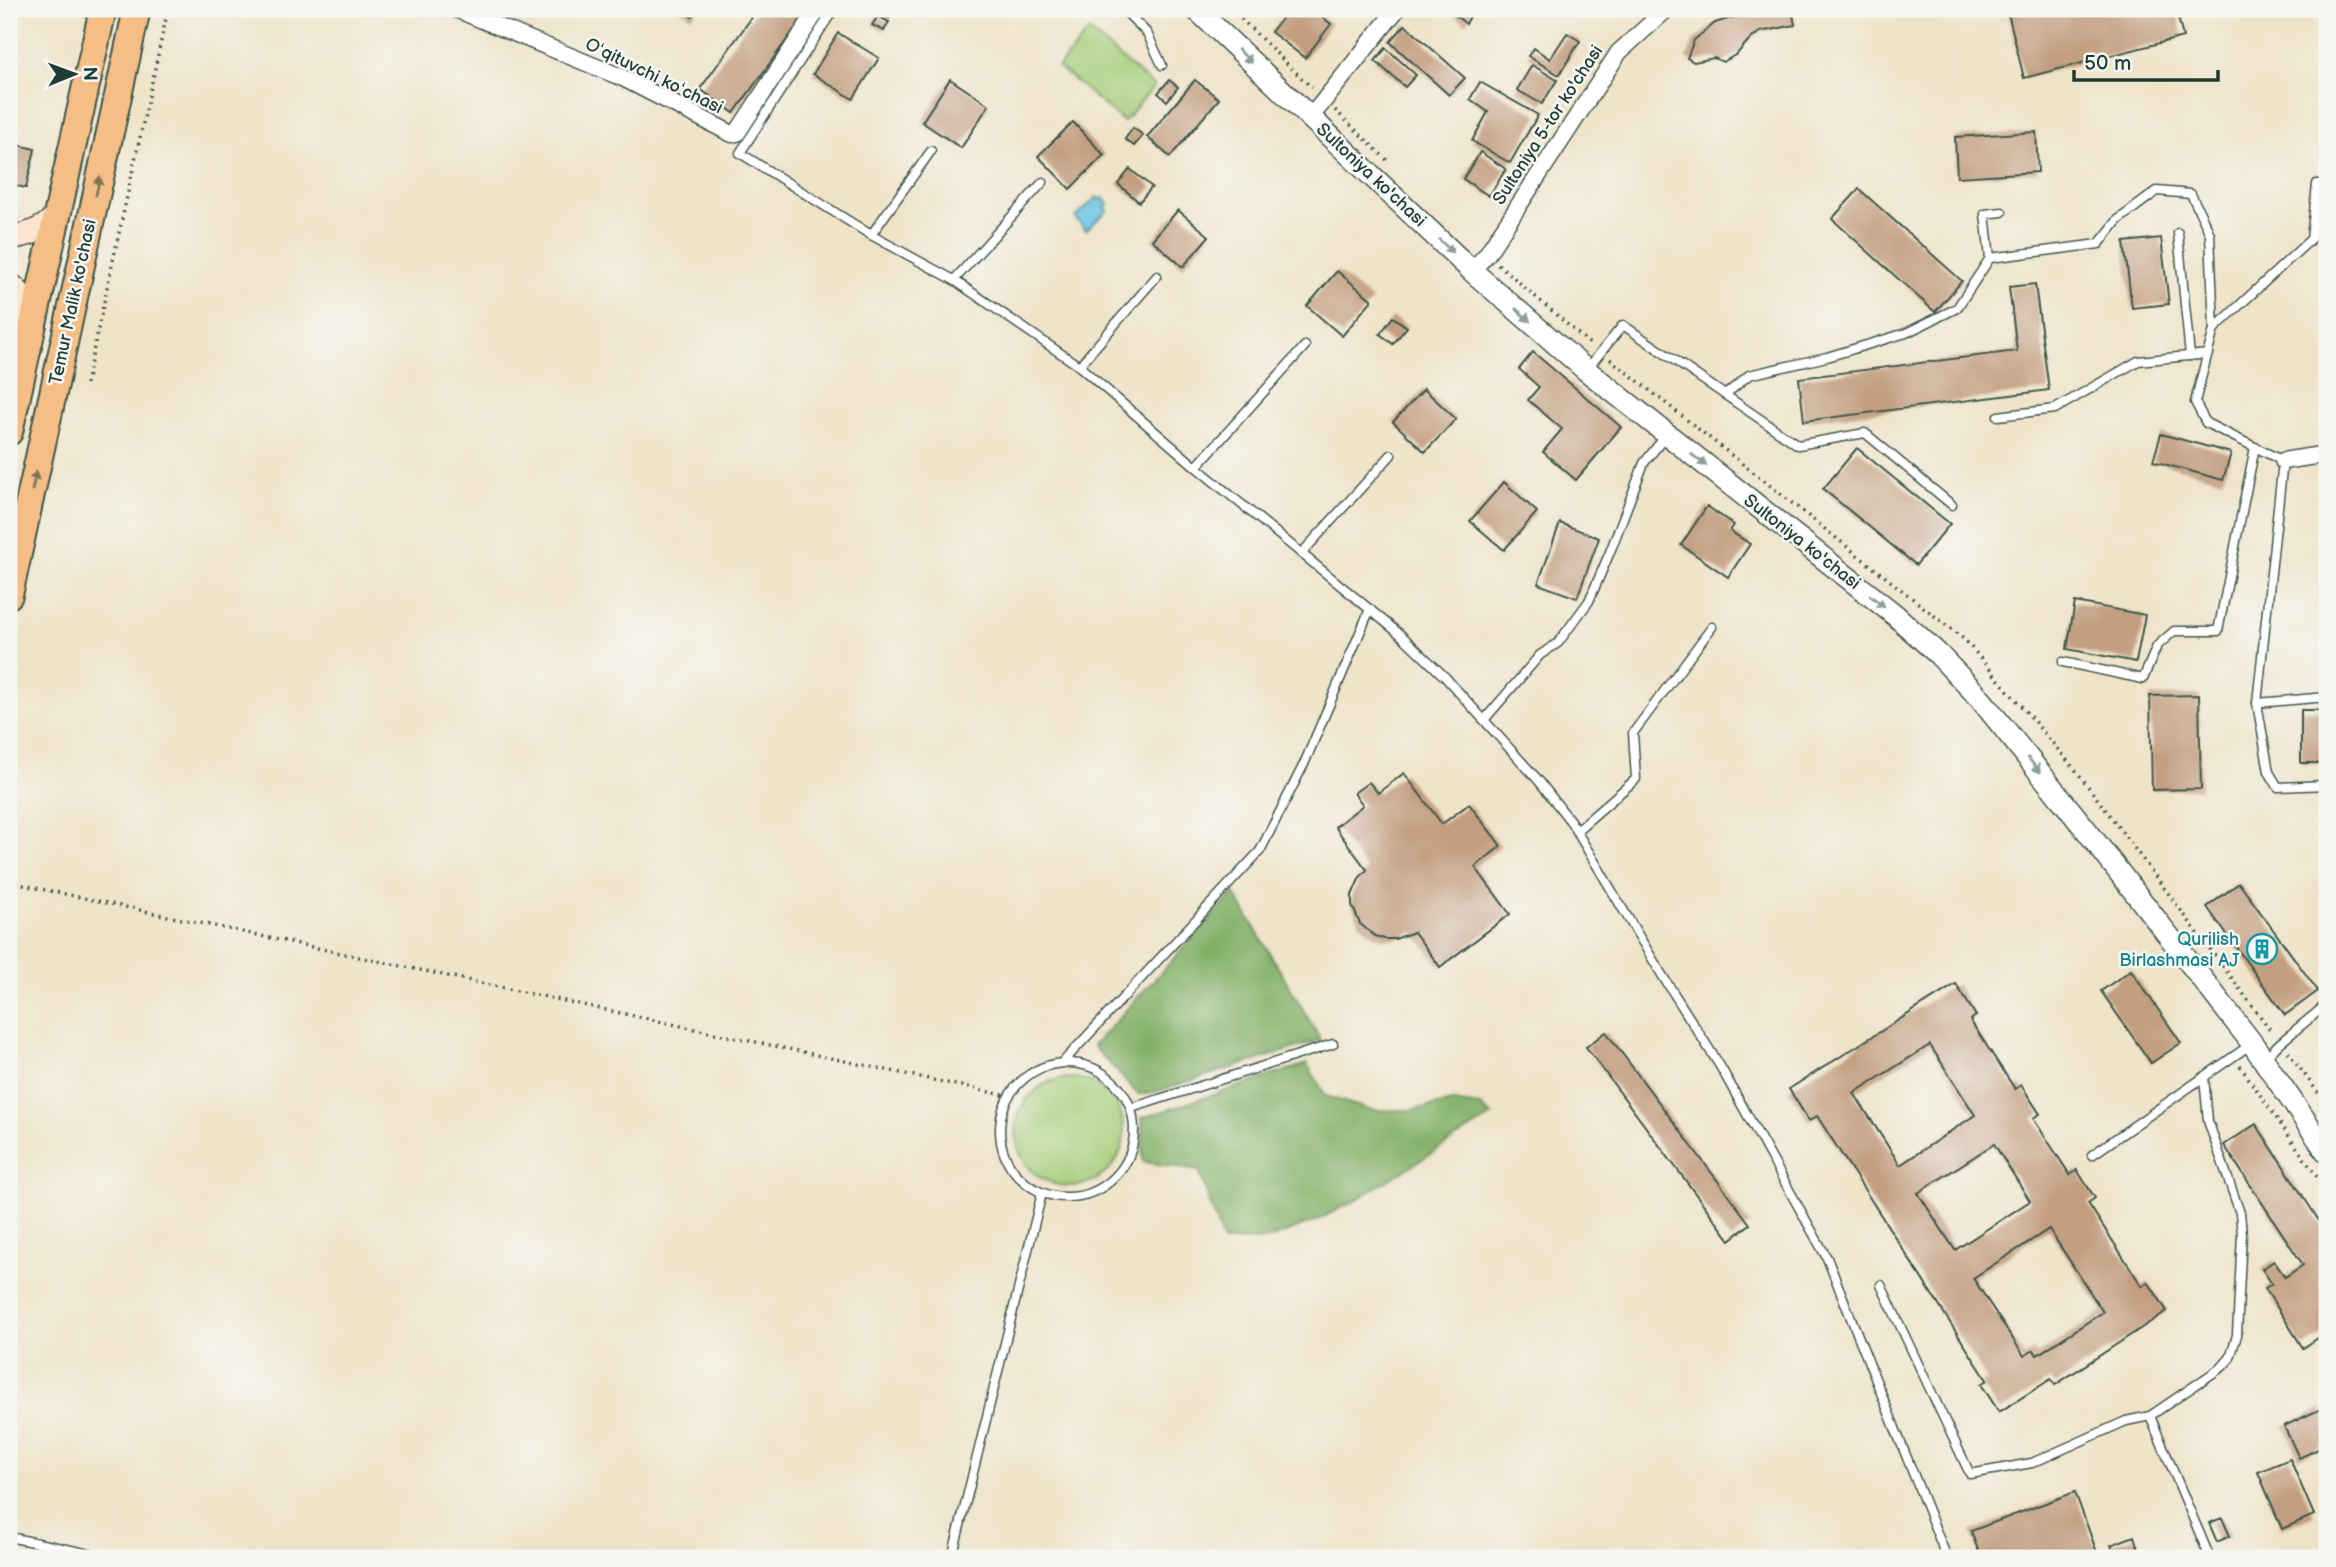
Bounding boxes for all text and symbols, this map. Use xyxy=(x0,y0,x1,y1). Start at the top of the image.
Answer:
street label: Oʻqituvchi koʻchasi xyxy=(582,34,726,118)
north arrow xyxy=(38,38,108,108)
scale bar xyxy=(2074,38,2217,82)
street label: Sultoniya 5-tor ko'chasi xyxy=(1489,41,1607,209)
one-way arrow xyxy=(1236,47,1253,63)
text: 50 m xyxy=(2084,51,2131,76)
text: N xyxy=(78,66,101,81)
street label: Sultoniya ko'chasi xyxy=(1312,119,1430,231)
one-way arrow xyxy=(93,175,104,197)
street label: Temur Malik ko'chasi xyxy=(45,217,101,387)
one-way arrow xyxy=(1437,238,1455,254)
one-way arrow xyxy=(1514,307,1531,323)
one-way arrow xyxy=(1690,452,1708,467)
one-way arrow xyxy=(28,469,39,491)
street label: Sultoniya ko'chasi xyxy=(1739,490,1865,594)
one-way arrow xyxy=(1868,594,1886,609)
one-way arrow xyxy=(2026,756,2041,774)
place label: Qurilish Birlashmasi AJ xyxy=(2119,929,2239,971)
building icon: Qurilish Birlashmasi AJ xyxy=(2245,932,2279,966)

